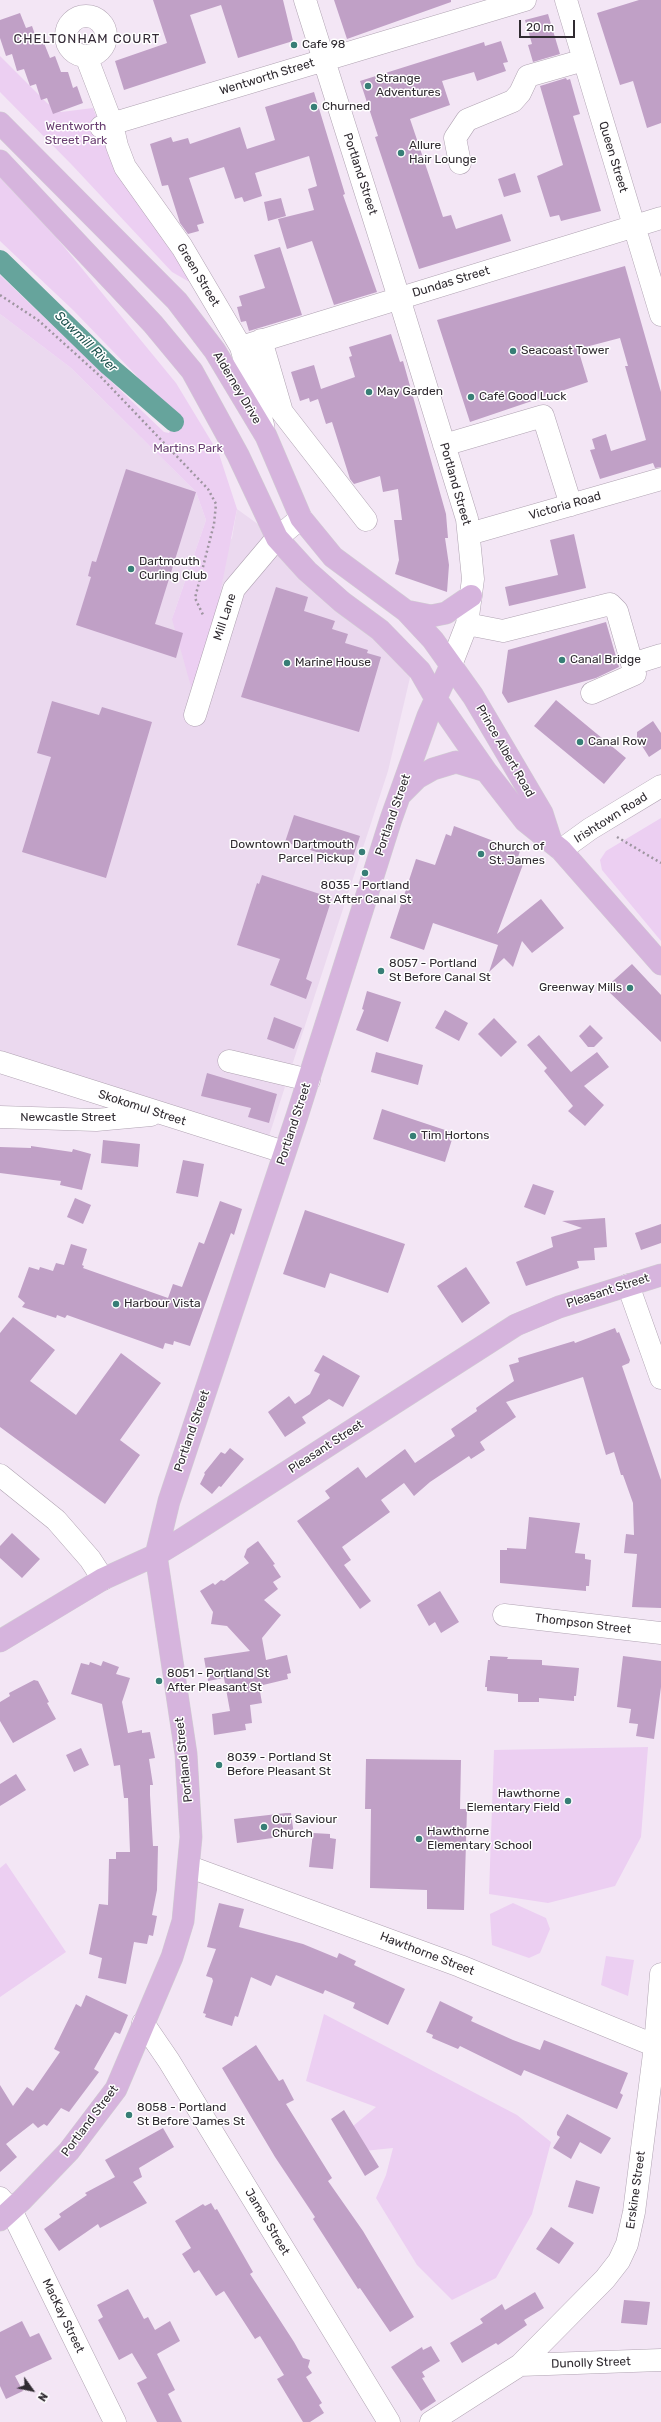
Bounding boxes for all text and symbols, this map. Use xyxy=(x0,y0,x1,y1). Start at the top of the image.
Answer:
scale bar xyxy=(521,12,577,38)
text: 20 m xyxy=(526,20,554,34)
district label: CHELTONHAM COURT xyxy=(14,31,160,47)
place label: Cafe 98 xyxy=(302,38,345,52)
marker: Cafe 98 xyxy=(289,40,299,50)
street label: Wentworth Street xyxy=(218,56,316,98)
place label: Strange Adventures xyxy=(376,72,441,100)
marker: Strange Adventures xyxy=(363,81,373,91)
place label: Churned xyxy=(322,100,370,114)
marker: Churned xyxy=(309,102,319,112)
park label: Wentworth Street Park xyxy=(45,120,107,148)
street label: Queen Street xyxy=(595,120,631,194)
street label: Portland Street xyxy=(340,131,380,217)
place label: Allure Hair Lounge xyxy=(409,139,476,167)
marker: Allure Hair Lounge xyxy=(396,148,406,158)
street label: Green Street xyxy=(174,241,222,309)
street label: Dundas Street xyxy=(411,263,491,301)
water label: Sawmill River xyxy=(51,308,121,376)
place label: Seacoast Tower xyxy=(521,344,609,358)
marker: Seacoast Tower xyxy=(508,346,518,356)
street label: Alderney Drive xyxy=(210,349,264,427)
place label: May Garden xyxy=(377,385,443,399)
marker: May Garden xyxy=(364,387,374,397)
place label: Café Good Luck xyxy=(479,390,566,404)
marker: Café Good Luck xyxy=(466,392,476,402)
street label: Portland Street xyxy=(436,441,474,527)
park label: Martins Park xyxy=(153,442,223,456)
street label: Victoria Road xyxy=(527,489,603,523)
place label: Dartmouth Curling Club xyxy=(139,555,207,583)
marker: Dartmouth Curling Club xyxy=(126,564,136,574)
street label: Mill Lane xyxy=(211,592,239,642)
place label: Canal Bridge xyxy=(570,653,641,667)
marker: Canal Bridge xyxy=(557,655,567,665)
place label: Marine House xyxy=(295,656,371,670)
marker: Marine House xyxy=(282,658,292,668)
street label: Prince Albert Road xyxy=(473,702,537,800)
place label: Canal Row xyxy=(588,735,647,749)
marker: Canal Row xyxy=(575,737,585,747)
street label: Portland Street xyxy=(372,772,414,858)
street label: Irishtown Road xyxy=(572,790,650,846)
place label: Downtown Dartmouth Parcel Pickup xyxy=(230,838,354,866)
place label: Church of St. James xyxy=(489,840,545,868)
marker: Downtown Dartmouth Parcel Pickup xyxy=(357,847,367,857)
marker: Church of St. James xyxy=(476,849,486,859)
marker: 8035 - Portland St After Canal St xyxy=(360,868,370,878)
place label: 8035 - Portland St After Canal St xyxy=(319,879,411,907)
place label: 8057 - Portland St Before Canal St xyxy=(389,957,491,985)
marker: 8057 - Portland St Before Canal St xyxy=(376,966,386,976)
place label: Greenway Mills xyxy=(539,981,622,995)
marker: Greenway Mills xyxy=(625,983,635,993)
street label: Portland Street xyxy=(274,1081,314,1167)
street label: Skokomul Street xyxy=(96,1087,188,1129)
street label: Newcastle Street xyxy=(20,1111,116,1125)
place label: Tim Hortons xyxy=(421,1129,489,1143)
marker: Tim Hortons xyxy=(408,1131,418,1141)
street label: Pleasant Street xyxy=(565,1271,651,1311)
place label: Harbour Vista xyxy=(124,1297,201,1311)
marker: Harbour Vista xyxy=(111,1299,121,1309)
street label: Portland Street xyxy=(171,1388,213,1474)
street label: Pleasant Street xyxy=(286,1417,366,1477)
street label: Thompson Street xyxy=(534,1611,632,1637)
place label: 8051 - Portland St After Pleasant St xyxy=(167,1667,269,1695)
marker: 8051 - Portland St After Pleasant St xyxy=(154,1676,164,1686)
street label: Portland Street xyxy=(172,1717,196,1803)
place label: 8039 - Portland St Before Pleasant St xyxy=(227,1751,331,1779)
marker: 8039 - Portland St Before Pleasant St xyxy=(214,1760,224,1770)
place label: Hawthorne Elementary Field xyxy=(466,1787,560,1815)
marker: Hawthorne Elementary Field xyxy=(563,1796,573,1806)
place label: Our Saviour Church xyxy=(272,1813,337,1841)
marker: Our Saviour Church xyxy=(259,1822,269,1832)
place label: Hawthorne Elementary School xyxy=(427,1825,532,1853)
marker: Hawthorne Elementary School xyxy=(414,1834,424,1844)
street label: Hawthorne Street xyxy=(378,1929,476,1979)
street label: Portland Street xyxy=(59,2083,121,2159)
place label: 8058 - Portland St Before James St xyxy=(137,2101,245,2129)
marker: 8058 - Portland St Before James St xyxy=(124,2110,134,2120)
street label: Erskine Street xyxy=(623,2150,649,2230)
street label: James Street xyxy=(241,2186,293,2258)
street label: MacKay Street xyxy=(39,2277,87,2355)
street label: Dunolly Street xyxy=(551,2354,631,2372)
north arrow xyxy=(12,2370,52,2410)
text: N xyxy=(35,2390,50,2404)

